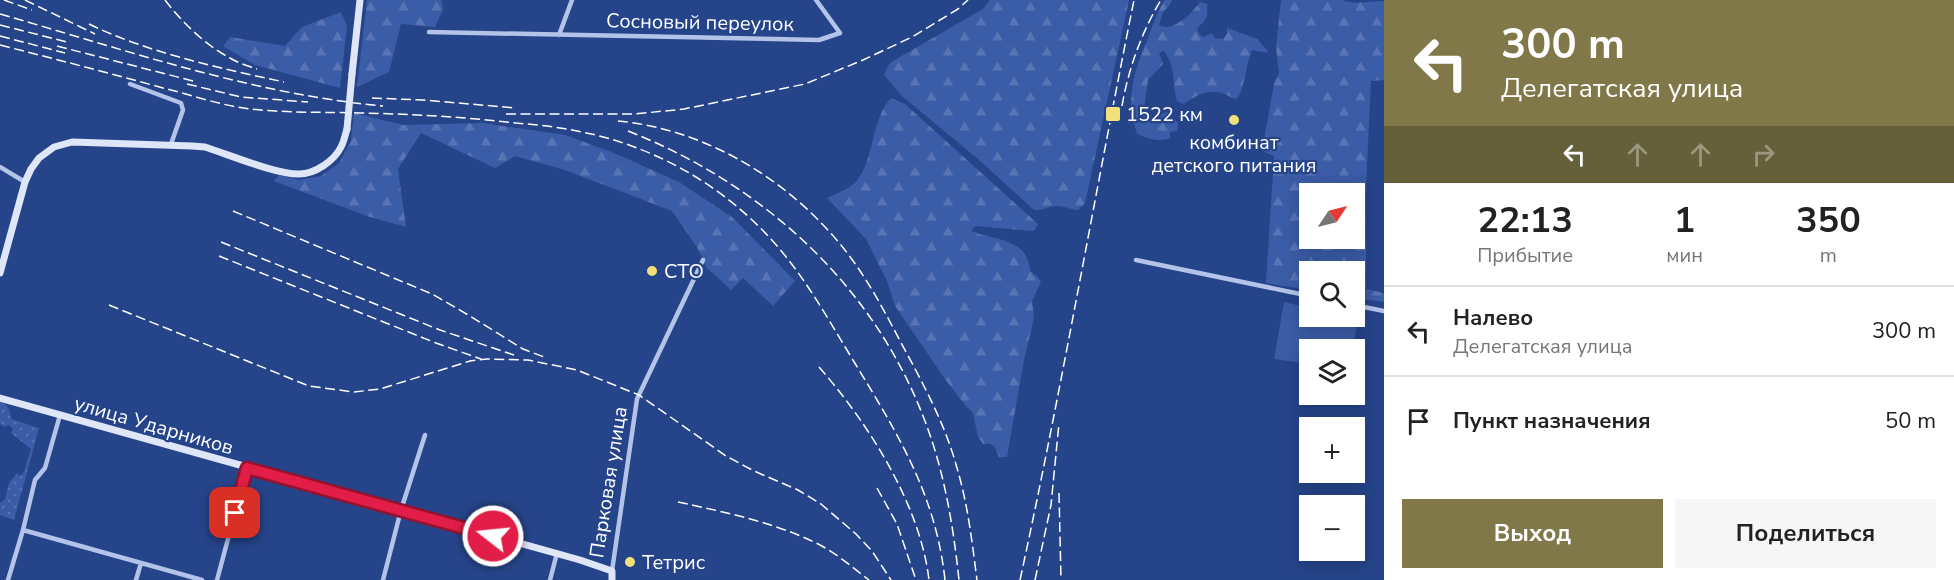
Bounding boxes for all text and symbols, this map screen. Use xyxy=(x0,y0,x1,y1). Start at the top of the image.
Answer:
street label: Сосновый переулок xyxy=(606,7,795,38)
text: 300 m xyxy=(1501,16,1625,73)
icon: left xyxy=(1402,24,1480,102)
text: Делегатская улица xyxy=(1501,70,1743,107)
place label: 1522 км xyxy=(1126,101,1203,128)
marker: 1522 км xyxy=(1104,105,1122,123)
marker: комбинат детского питания xyxy=(1227,113,1241,127)
place label: комбинат детского питания xyxy=(1151,129,1317,179)
icon: left xyxy=(1558,138,1591,171)
icon: ahead xyxy=(1621,138,1654,171)
icon: ahead xyxy=(1684,138,1717,171)
icon: right xyxy=(1747,138,1780,171)
north arrow xyxy=(1299,183,1365,249)
map controls xyxy=(1299,183,1365,561)
text: 22:13 xyxy=(1477,196,1573,245)
text: 1 xyxy=(1674,196,1695,245)
text: 350 xyxy=(1796,196,1861,245)
text: Прибытие xyxy=(1477,242,1573,269)
text: мин xyxy=(1666,242,1703,269)
text: m xyxy=(1820,242,1837,269)
place label: СТО xyxy=(664,258,704,285)
button: search xyxy=(1299,261,1365,327)
marker: СТО xyxy=(645,264,659,278)
text: Налево xyxy=(1453,303,1533,333)
icon: left xyxy=(1402,315,1435,348)
text: 300 m xyxy=(1872,316,1936,346)
text: Делегатская улица xyxy=(1453,333,1633,360)
button: layers xyxy=(1299,339,1365,405)
street label: улица Ударников xyxy=(71,390,237,461)
street label: Парковая улица xyxy=(583,404,634,560)
icon: arrive xyxy=(1402,405,1435,438)
text: Пункт назначения xyxy=(1453,406,1651,436)
text: 50 m xyxy=(1885,406,1936,436)
button: + xyxy=(1299,417,1365,483)
pin xyxy=(209,487,260,538)
button: − xyxy=(1299,495,1365,561)
icon: arrive xyxy=(218,496,251,529)
button: Выход xyxy=(1402,499,1663,568)
button: Поделиться xyxy=(1675,499,1936,568)
position arrow xyxy=(461,504,525,568)
place label: Тетрис xyxy=(642,549,705,576)
marker: Тетрис xyxy=(623,555,637,569)

